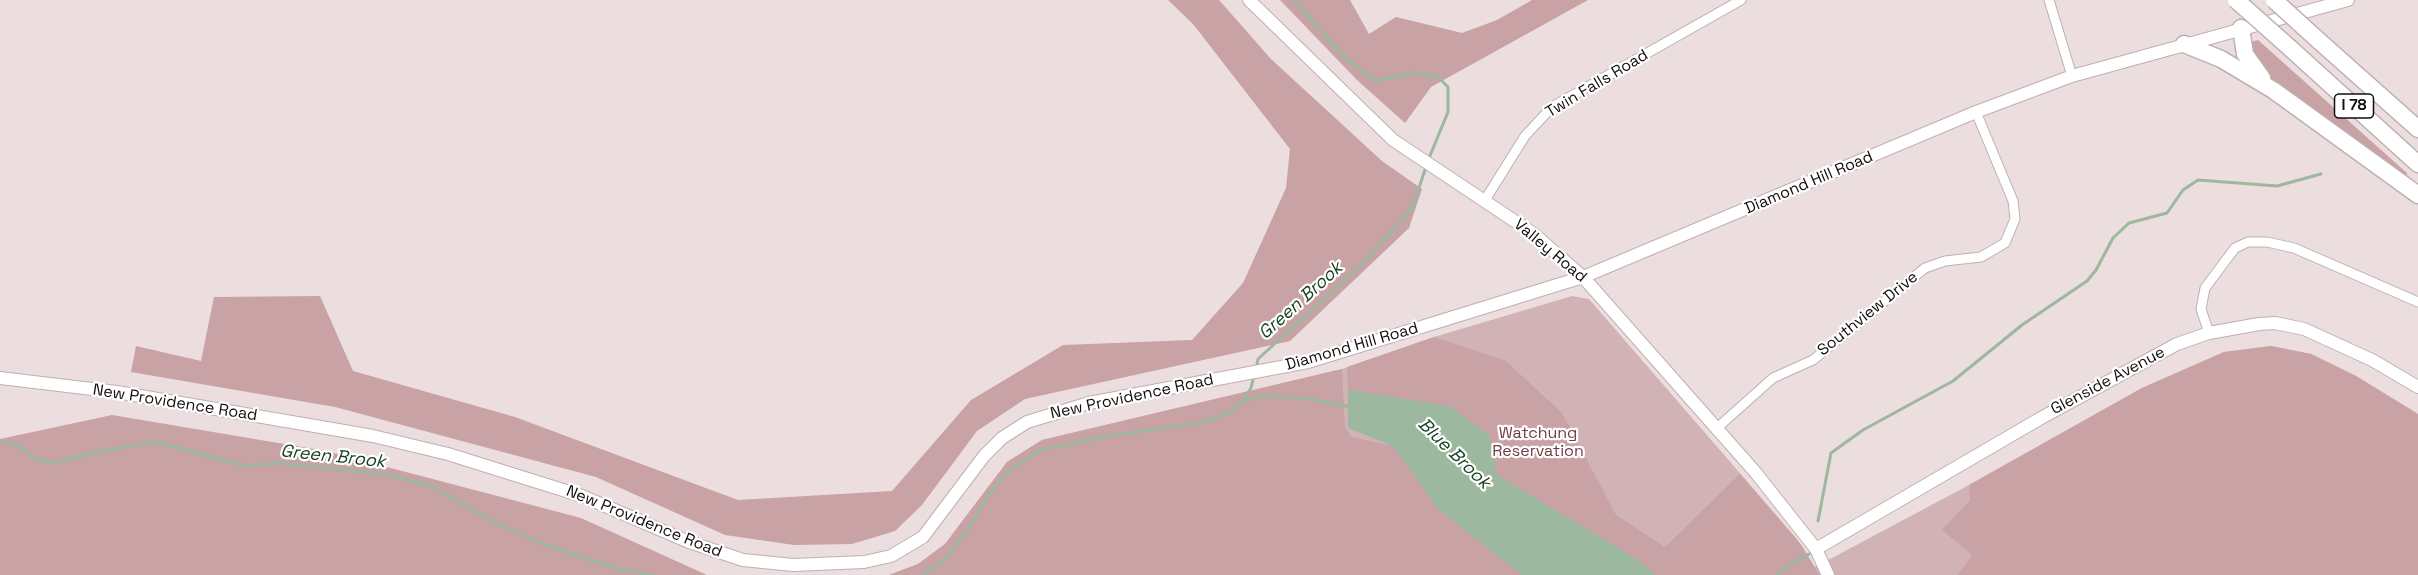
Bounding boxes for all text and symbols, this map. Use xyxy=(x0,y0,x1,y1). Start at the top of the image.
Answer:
street label: Twin Falls Road xyxy=(1542,46,1652,122)
road number: I 78 xyxy=(2334,94,2374,118)
street label: Diamond Hill Road xyxy=(1742,147,1876,219)
street label: Valley Road xyxy=(1510,215,1590,287)
water label: Green Brook xyxy=(1255,258,1347,344)
street label: Southview Drive xyxy=(1814,268,1922,360)
street label: Diamond Hill Road xyxy=(1283,319,1421,375)
street label: Glenside Avenue xyxy=(2048,343,2168,419)
street label: New Providence Road xyxy=(1049,370,1215,424)
street label: New Providence Road xyxy=(91,381,259,425)
water label: Blue Brook xyxy=(1413,414,1495,494)
park label: Watchung Reservation xyxy=(1492,424,1584,462)
water label: Green Brook xyxy=(279,441,387,473)
street label: New Providence Road xyxy=(563,482,725,562)

